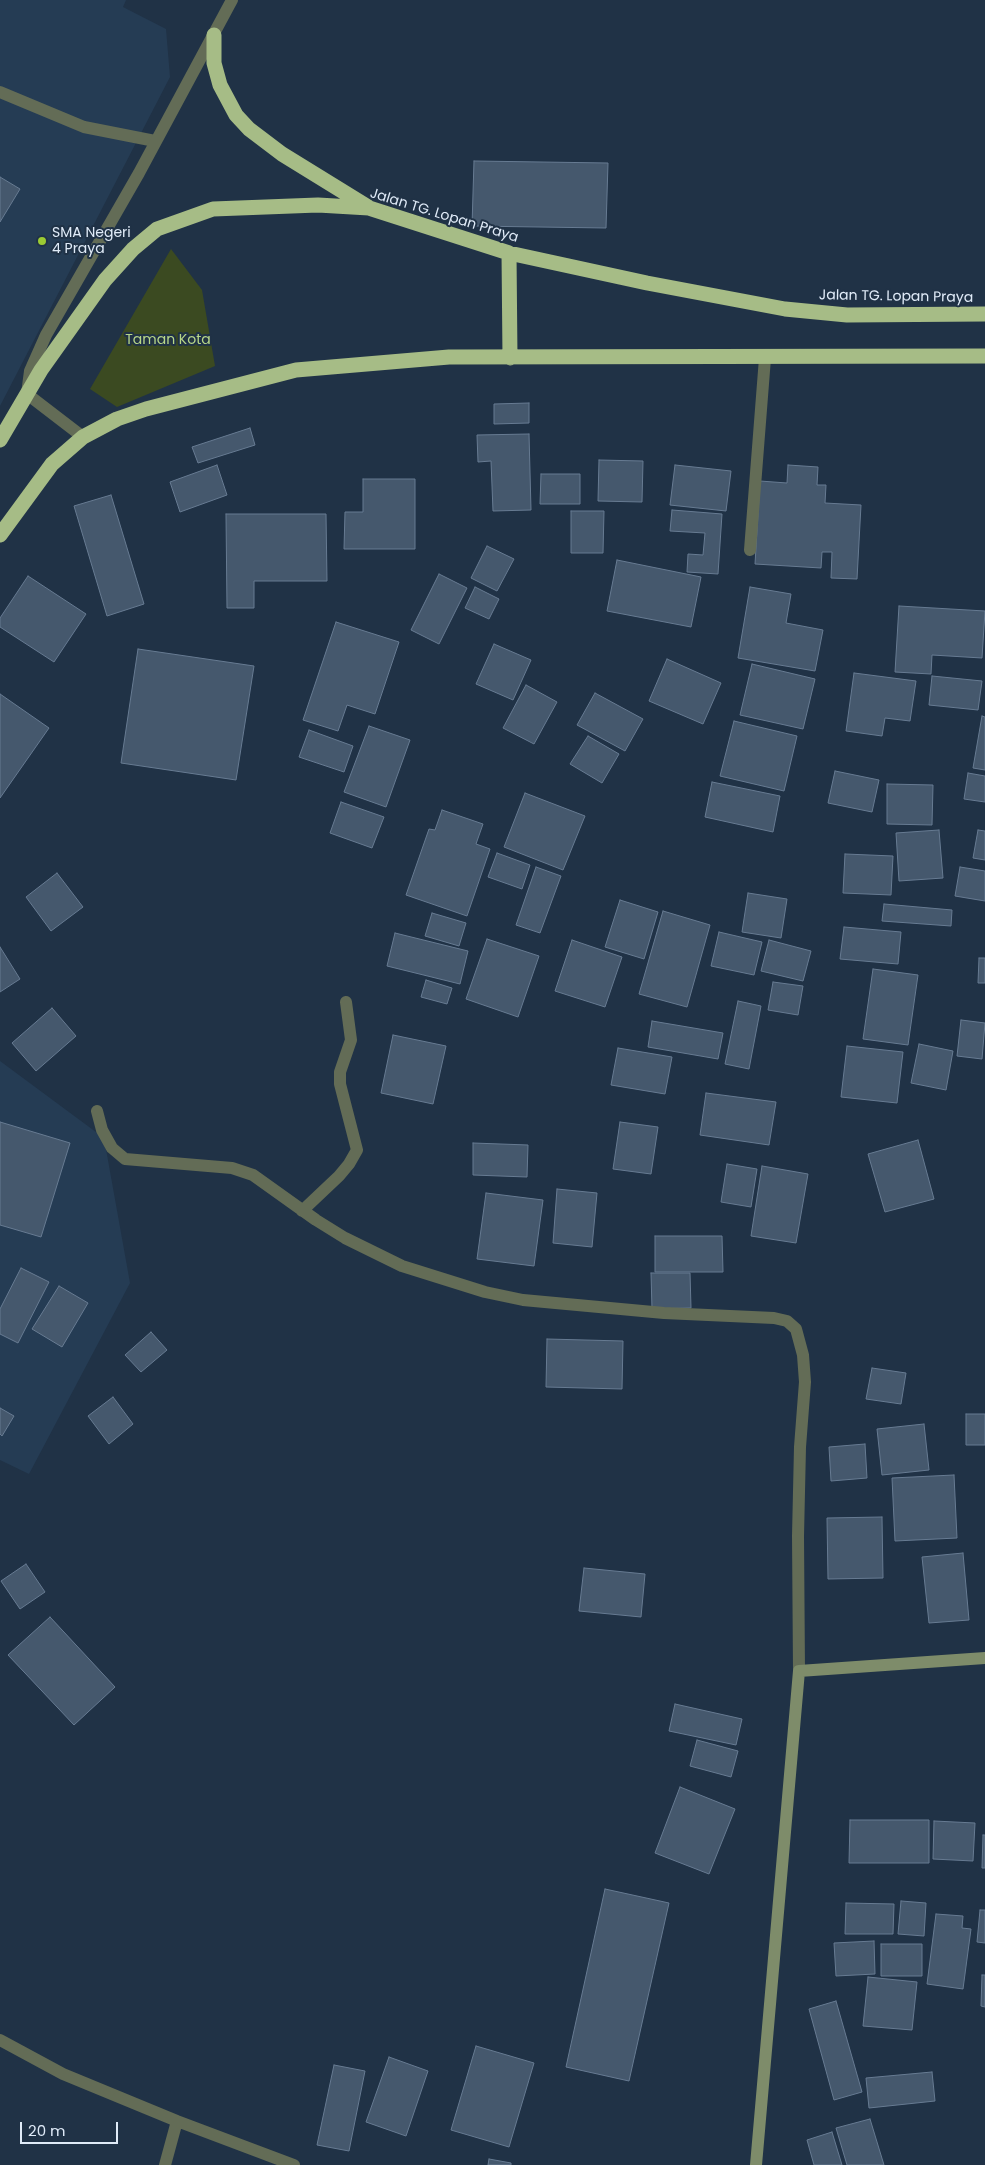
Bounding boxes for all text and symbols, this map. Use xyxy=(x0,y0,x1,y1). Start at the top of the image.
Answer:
street label: Jalan TG. Lopan Praya xyxy=(368,185,520,247)
place label: SMA Negeri 4 Praya xyxy=(52,225,131,258)
marker: SMA Negeri 4 Praya xyxy=(36,235,48,247)
street label: Jalan TG. Lopan Praya xyxy=(819,287,973,307)
park label: Taman Kota xyxy=(125,332,211,348)
scale bar xyxy=(22,2112,120,2144)
text: 20 m xyxy=(28,2120,66,2141)

